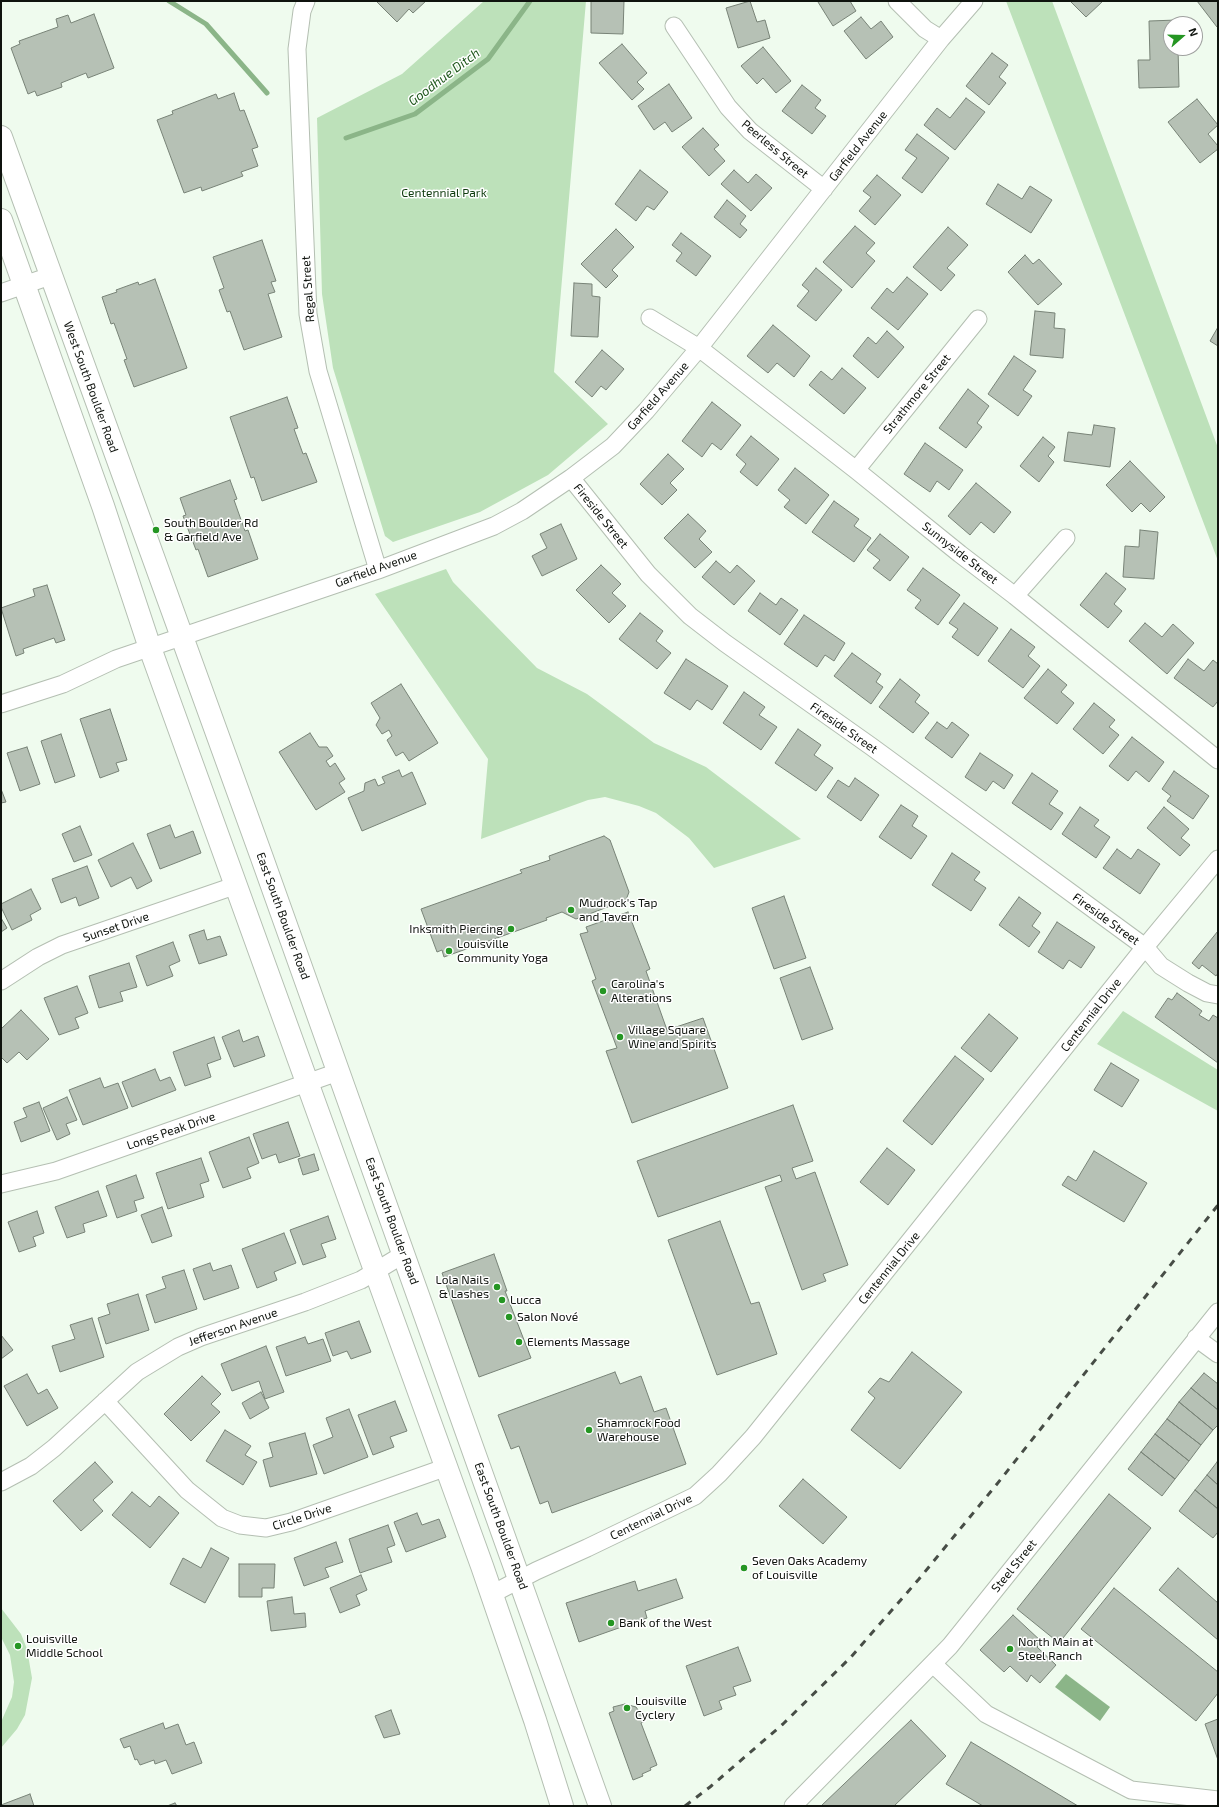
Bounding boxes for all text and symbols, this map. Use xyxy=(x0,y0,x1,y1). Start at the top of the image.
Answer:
north arrow xyxy=(1163,16,1203,56)
text: N xyxy=(1186,26,1201,38)
water label: Goodhue Ditch xyxy=(405,45,483,109)
street label: Garfield Avenue xyxy=(826,108,890,184)
street label: Peerless Street xyxy=(739,117,811,181)
park label: Centennial Park xyxy=(401,186,487,200)
street label: Regal Street xyxy=(298,255,318,323)
street label: West South Boulder Road xyxy=(61,319,121,455)
street label: Strathmore Street xyxy=(880,351,954,437)
street label: Garfield Avenue xyxy=(624,359,692,433)
street label: Fireside Street xyxy=(571,481,631,551)
place label: South Boulder Rd & Garfield Ave xyxy=(164,516,258,544)
street label: Sunnyside Street xyxy=(919,519,1001,587)
marker: South Boulder Rd & Garfield Ave xyxy=(151,525,161,535)
street label: Garfield Avenue xyxy=(333,548,419,590)
street label: Fireside Street xyxy=(808,699,880,757)
street label: East South Boulder Road xyxy=(253,850,313,982)
street label: Fireside Street xyxy=(1070,890,1142,948)
place label: Mudrock's Tap and Tavern xyxy=(579,896,657,924)
marker: Mudrock's Tap and Tavern xyxy=(566,905,576,915)
street label: Sunset Drive xyxy=(81,909,151,945)
place label: Inksmith Piercing xyxy=(409,922,503,936)
marker: Inksmith Piercing xyxy=(506,924,516,934)
place label: Louisville Community Yoga xyxy=(457,937,548,965)
marker: Louisville Community Yoga xyxy=(444,946,454,956)
street label: Centennial Drive xyxy=(1058,975,1124,1055)
place label: Carolina's Alterations xyxy=(611,977,672,1005)
marker: Carolina's Alterations xyxy=(598,986,608,996)
place label: Village Square Wine and Spirits xyxy=(628,1023,717,1051)
marker: Village Square Wine and Spirits xyxy=(615,1032,625,1042)
street label: Longs Peak Drive xyxy=(125,1109,217,1153)
street label: East South Boulder Road xyxy=(362,1155,422,1287)
street label: Centennial Drive xyxy=(855,1229,923,1307)
place label: Lola Nails & Lashes xyxy=(436,1273,489,1301)
marker: Lola Nails & Lashes xyxy=(492,1282,502,1292)
place label: Lucca xyxy=(510,1293,541,1307)
marker: Lucca xyxy=(497,1295,507,1305)
street label: Jefferson Avenue xyxy=(187,1305,279,1349)
place label: Salon Nové xyxy=(517,1310,578,1324)
marker: Salon Nové xyxy=(504,1312,514,1322)
place label: Elements Massage xyxy=(527,1335,630,1349)
marker: Elements Massage xyxy=(514,1337,524,1347)
place label: Shamrock Food Warehouse xyxy=(597,1416,681,1444)
marker: Shamrock Food Warehouse xyxy=(584,1425,594,1435)
street label: East South Boulder Road xyxy=(471,1460,531,1592)
street label: Centennial Drive xyxy=(608,1491,694,1543)
street label: Circle Drive xyxy=(271,1501,333,1533)
street label: Steel Street xyxy=(988,1537,1040,1595)
place label: Seven Oaks Academy of Louisville xyxy=(752,1554,867,1582)
marker: Seven Oaks Academy of Louisville xyxy=(739,1563,749,1573)
place label: Bank of the West xyxy=(619,1616,712,1630)
marker: Bank of the West xyxy=(606,1618,616,1628)
place label: Louisville Middle School xyxy=(26,1632,103,1660)
place label: North Main at Steel Ranch xyxy=(1018,1635,1093,1663)
marker: Louisville Middle School xyxy=(13,1641,23,1651)
marker: North Main at Steel Ranch xyxy=(1005,1644,1015,1654)
place label: Louisville Cyclery xyxy=(635,1694,687,1722)
marker: Louisville Cyclery xyxy=(622,1703,632,1713)

